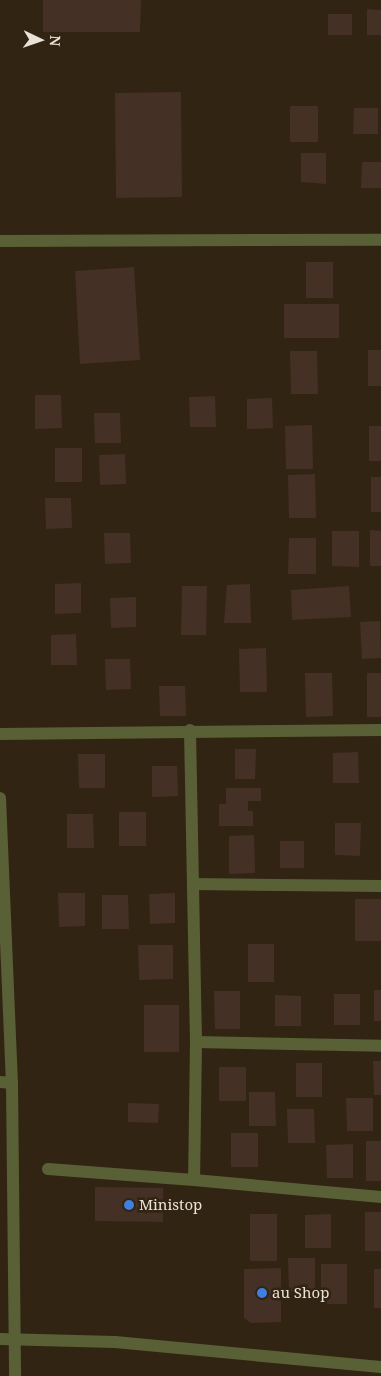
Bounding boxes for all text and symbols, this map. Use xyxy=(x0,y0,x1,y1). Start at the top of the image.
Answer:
north arrow xyxy=(15,15,65,65)
text: N xyxy=(46,35,65,47)
place label: Ministop xyxy=(139,1196,202,1214)
marker: Ministop xyxy=(123,1199,135,1211)
place label: au Shop xyxy=(272,1284,329,1302)
marker: au Shop xyxy=(256,1287,268,1299)

